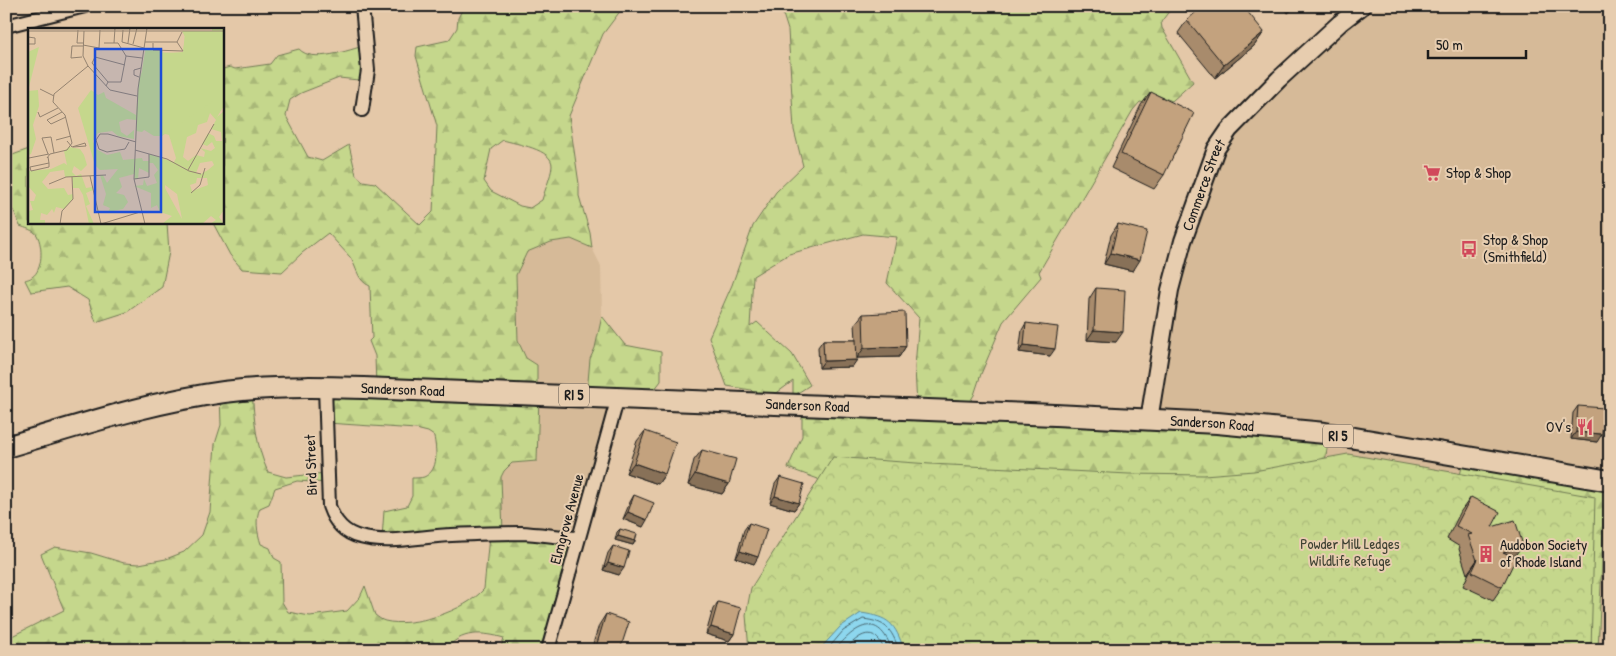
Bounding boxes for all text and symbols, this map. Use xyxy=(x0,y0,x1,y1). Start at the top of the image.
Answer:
inset map xyxy=(28,28,224,224)
scale bar xyxy=(1428,28,1526,60)
text: 50 m xyxy=(1436,34,1463,55)
street label: Commerce Street xyxy=(1176,134,1230,234)
place label: Stop & Shop xyxy=(1446,162,1512,183)
supermarket icon: Stop & Shop xyxy=(1422,163,1442,183)
place label: Stop & Shop (Smithfield) xyxy=(1483,229,1549,267)
bus stop icon: Stop & Shop (Smithfield) xyxy=(1459,239,1479,259)
street label: Sanderson Road xyxy=(360,377,445,401)
road number: RI 5 xyxy=(559,384,589,406)
street label: Sanderson Road xyxy=(765,393,850,417)
street label: Sanderson Road xyxy=(1170,410,1255,436)
place label: OV's xyxy=(1546,416,1571,437)
restaurant icon: OV's xyxy=(1575,417,1595,437)
road number: RI 5 xyxy=(1323,424,1353,448)
street label: Bird Street xyxy=(299,433,322,496)
street label: Elmgrove Avenue xyxy=(544,471,589,566)
park label: Powder Mill Ledges Wildlife Refuge xyxy=(1300,533,1400,571)
place label: Audobon Society of Rhode Island xyxy=(1500,534,1587,572)
building icon: Audobon Society of Rhode Island xyxy=(1476,544,1496,564)

